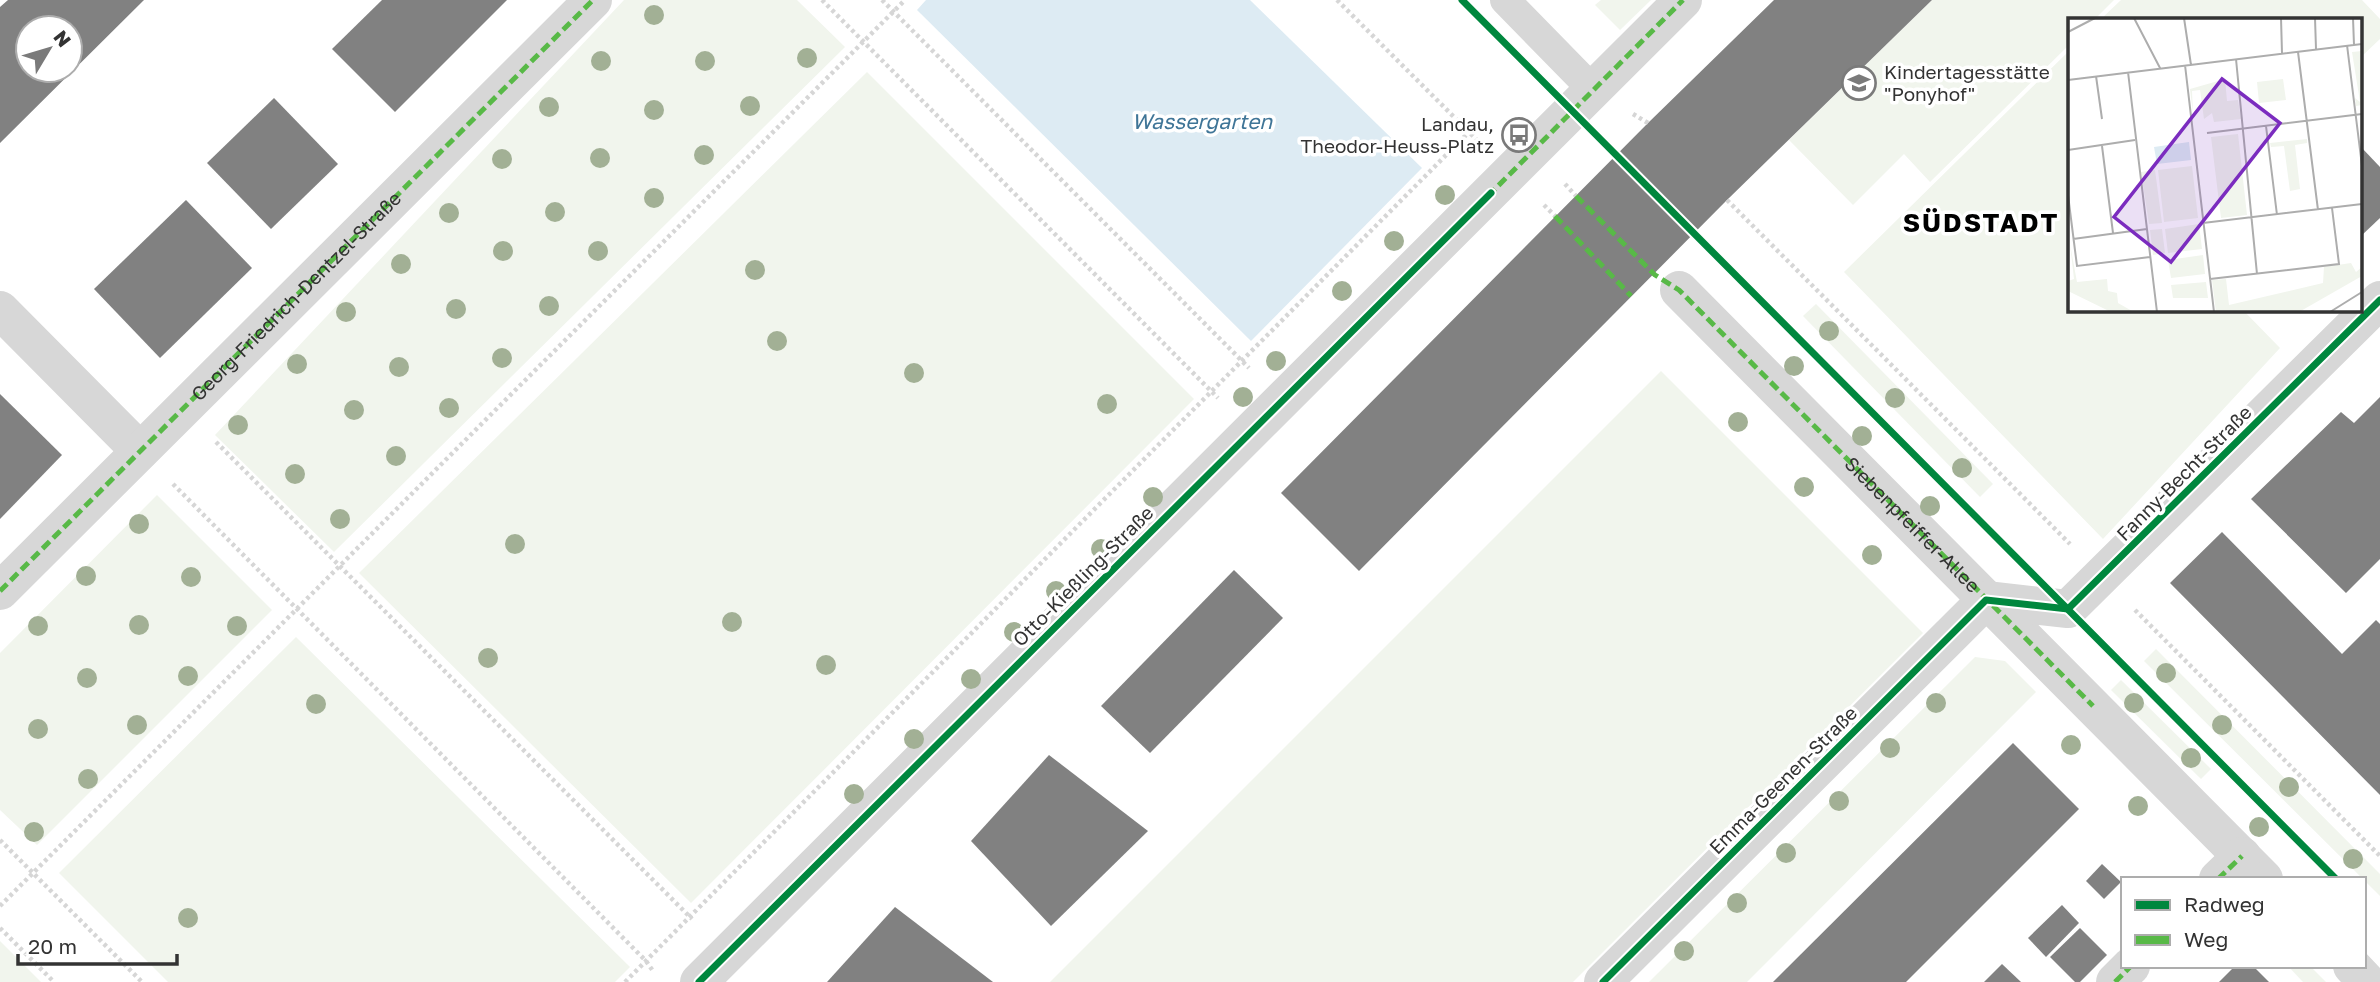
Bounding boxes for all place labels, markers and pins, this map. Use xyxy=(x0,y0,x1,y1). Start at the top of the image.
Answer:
place label: Kindertagesstätte "Ponyhof" xyxy=(1884,60,2050,105)
school or university icon: Kindertagesstätte "Ponyhof" xyxy=(1840,64,1878,102)
place label: Landau, Theodor-Heuss-Platz xyxy=(1300,112,1494,157)
bus stop icon: Landau, Theodor-Heuss-Platz xyxy=(1500,116,1538,154)

